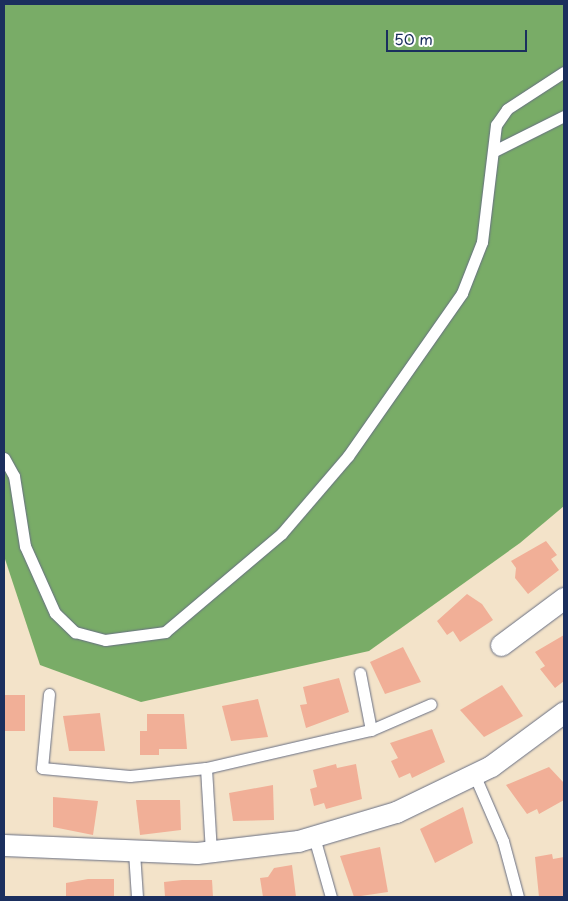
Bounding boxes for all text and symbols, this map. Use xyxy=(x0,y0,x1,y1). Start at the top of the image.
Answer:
scale bar xyxy=(388,20,529,52)
text: 50 m xyxy=(394,27,433,50)

